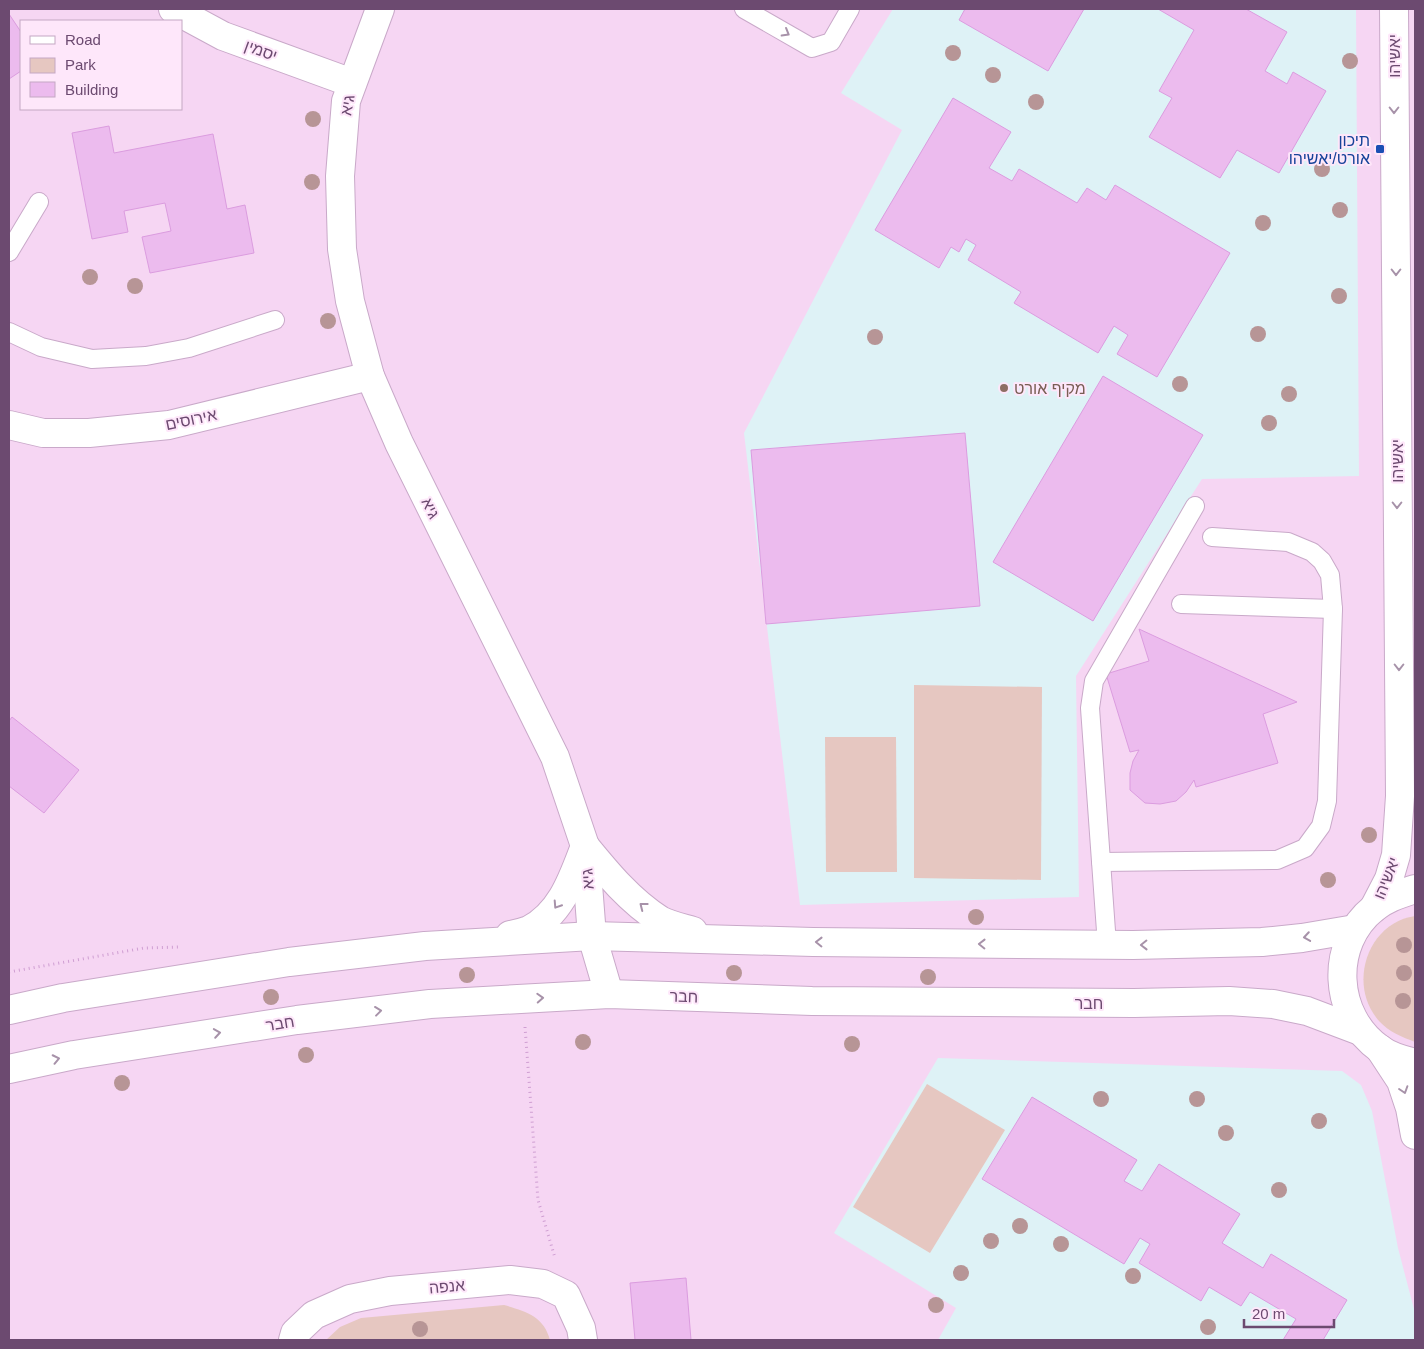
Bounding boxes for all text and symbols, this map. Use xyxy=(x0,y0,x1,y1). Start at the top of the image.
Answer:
legend xyxy=(20,20,182,110)
one-way arrow xyxy=(781,27,790,37)
text: Road xyxy=(65,31,101,48)
street label: יאשיהו xyxy=(1386,34,1403,78)
street label: יסמין xyxy=(242,37,279,64)
text: Park xyxy=(65,56,96,73)
text: Building xyxy=(65,81,118,98)
street label: גיא xyxy=(337,93,358,117)
one-way arrow xyxy=(1389,106,1399,114)
place label: תיכון אורט/יאשיהו xyxy=(1289,132,1370,167)
marker: תיכון אורט/יאשיהו xyxy=(1374,143,1386,155)
one-way arrow xyxy=(1391,269,1401,277)
place label: מקיף אורט xyxy=(1014,380,1086,397)
marker: מקיף אורט xyxy=(998,382,1010,394)
street label: אירוסים xyxy=(164,406,218,433)
street label: יאשיהו xyxy=(1389,439,1406,483)
street label: גיא xyxy=(418,495,443,522)
one-way arrow xyxy=(1392,501,1403,509)
one-way arrow xyxy=(1394,664,1404,672)
street label: יאשיהו xyxy=(1370,855,1403,902)
street label: גיא xyxy=(578,868,597,890)
one-way arrow xyxy=(554,900,563,909)
one-way arrow xyxy=(639,903,649,912)
one-way arrow xyxy=(1302,932,1311,942)
one-way arrow xyxy=(815,937,823,947)
one-way arrow xyxy=(978,939,986,949)
one-way arrow xyxy=(1140,940,1148,950)
street label: חבר xyxy=(669,988,699,1005)
one-way arrow xyxy=(536,992,544,1003)
street label: חבר xyxy=(1075,995,1103,1012)
one-way arrow xyxy=(374,1006,382,1017)
street label: חבר xyxy=(265,1013,296,1034)
one-way arrow xyxy=(212,1028,221,1038)
one-way arrow xyxy=(52,1054,61,1065)
one-way arrow xyxy=(1398,1085,1408,1093)
street label: אנפה xyxy=(428,1276,466,1297)
scale bar xyxy=(1244,1296,1334,1328)
text: 20 m xyxy=(1252,1305,1285,1322)

